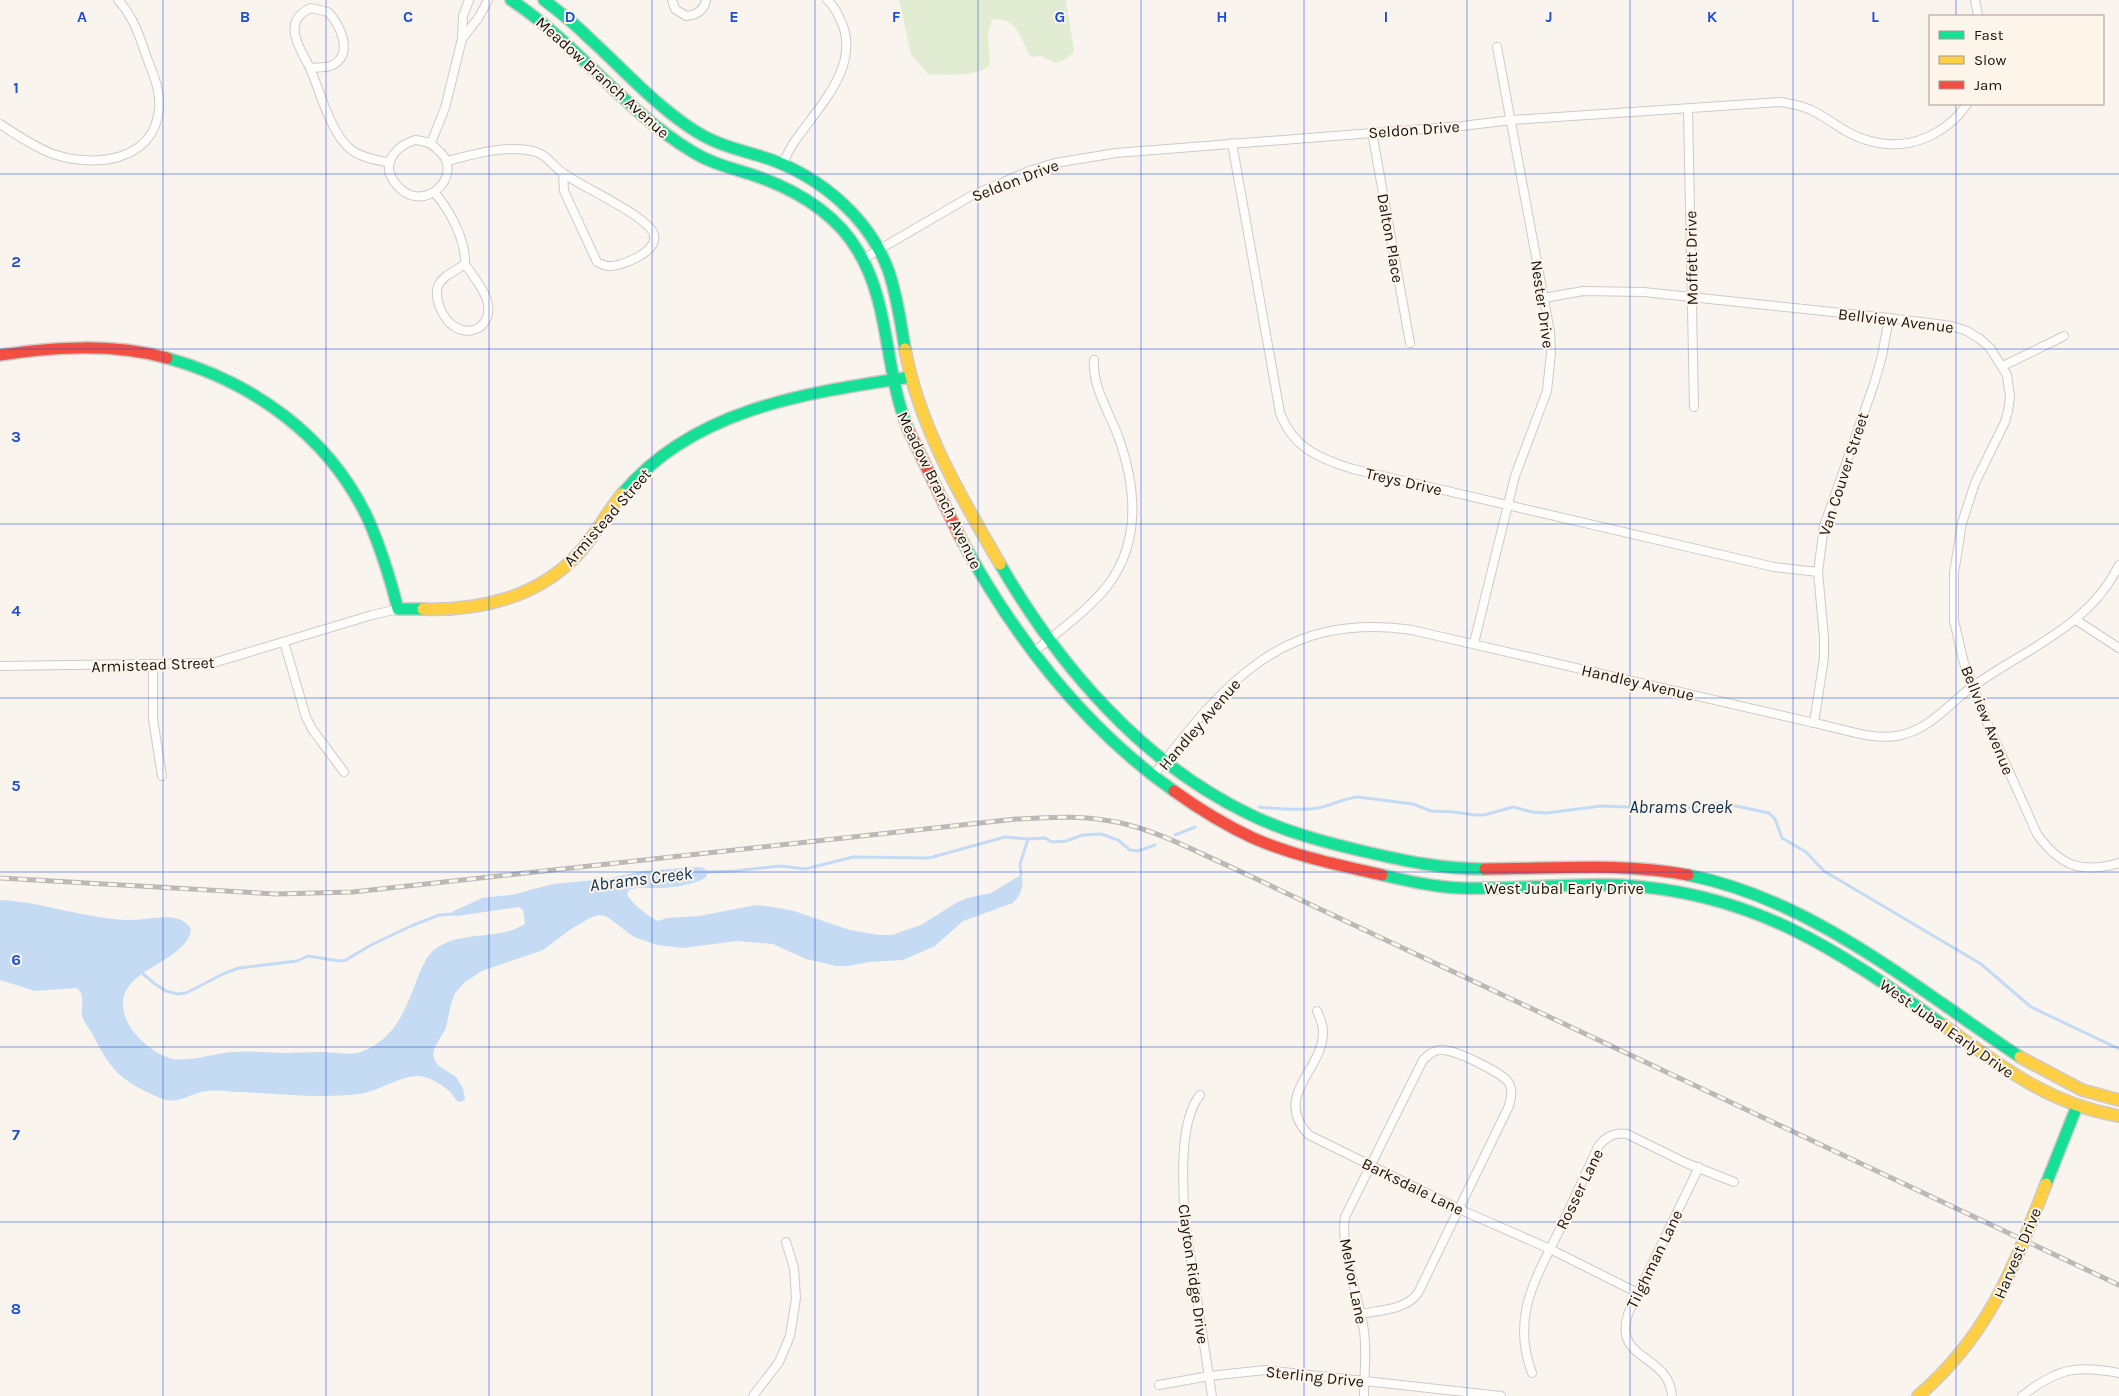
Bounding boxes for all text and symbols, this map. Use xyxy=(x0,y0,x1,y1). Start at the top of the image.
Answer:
text: A xyxy=(77,7,87,26)
text: B xyxy=(240,7,250,26)
text: C xyxy=(403,7,413,26)
text: D xyxy=(565,7,576,26)
text: E xyxy=(729,7,739,26)
text: F xyxy=(892,7,901,26)
text: G xyxy=(1055,7,1065,26)
text: H xyxy=(1216,7,1228,26)
text: I xyxy=(1384,7,1388,26)
text: J xyxy=(1545,7,1553,26)
text: K xyxy=(1707,7,1718,26)
text: L xyxy=(1871,7,1879,26)
street label: Meadow Branch Avenue xyxy=(532,13,673,142)
legend xyxy=(1929,15,2104,105)
text: Fast xyxy=(1974,26,2004,44)
text: Slow xyxy=(1974,51,2006,69)
text: Jam xyxy=(1974,76,2002,94)
text: 1 xyxy=(13,78,19,97)
street label: Seldon Drive xyxy=(1368,117,1460,142)
street label: Seldon Drive xyxy=(969,155,1061,206)
street label: Dalton Place xyxy=(1373,192,1408,284)
street label: Moffett Drive xyxy=(1681,210,1702,305)
text: 2 xyxy=(11,252,21,271)
street label: Nester Drive xyxy=(1527,259,1558,349)
street label: Bellview Avenue xyxy=(1837,304,1955,337)
street label: Meadow Branch Avenue xyxy=(893,408,986,572)
street label: Van Couver Street xyxy=(1815,410,1872,538)
text: 3 xyxy=(11,427,21,446)
street label: Treys Drive xyxy=(1364,463,1444,500)
street label: Armistead Street xyxy=(560,465,655,570)
text: 4 xyxy=(11,601,21,620)
street label: Armistead Street xyxy=(91,653,215,676)
street label: Handley Avenue xyxy=(1580,660,1696,705)
street label: Bellview Avenue xyxy=(1957,663,2018,778)
street label: Handley Avenue xyxy=(1154,675,1244,774)
text: 5 xyxy=(11,776,21,795)
water label: Abrams Creek xyxy=(1629,796,1734,818)
water label: Abrams Creek xyxy=(588,862,695,896)
street label: West Jubal Early Drive xyxy=(1484,879,1644,898)
text: 6 xyxy=(11,950,21,969)
street label: West Jubal Early Drive xyxy=(1876,975,2018,1082)
text: 7 xyxy=(12,1125,20,1144)
street label: Rosser Lane xyxy=(1552,1146,1607,1233)
street label: Barksdale Lane xyxy=(1359,1154,1467,1219)
street label: Clayton Ridge Drive xyxy=(1174,1203,1213,1345)
street label: Harvest Drive xyxy=(1990,1205,2045,1302)
street label: Tilghman Lane xyxy=(1622,1207,1687,1312)
street label: Melvor Lane xyxy=(1336,1237,1371,1326)
text: 8 xyxy=(11,1299,21,1318)
street label: Sterling Drive xyxy=(1265,1362,1365,1391)

